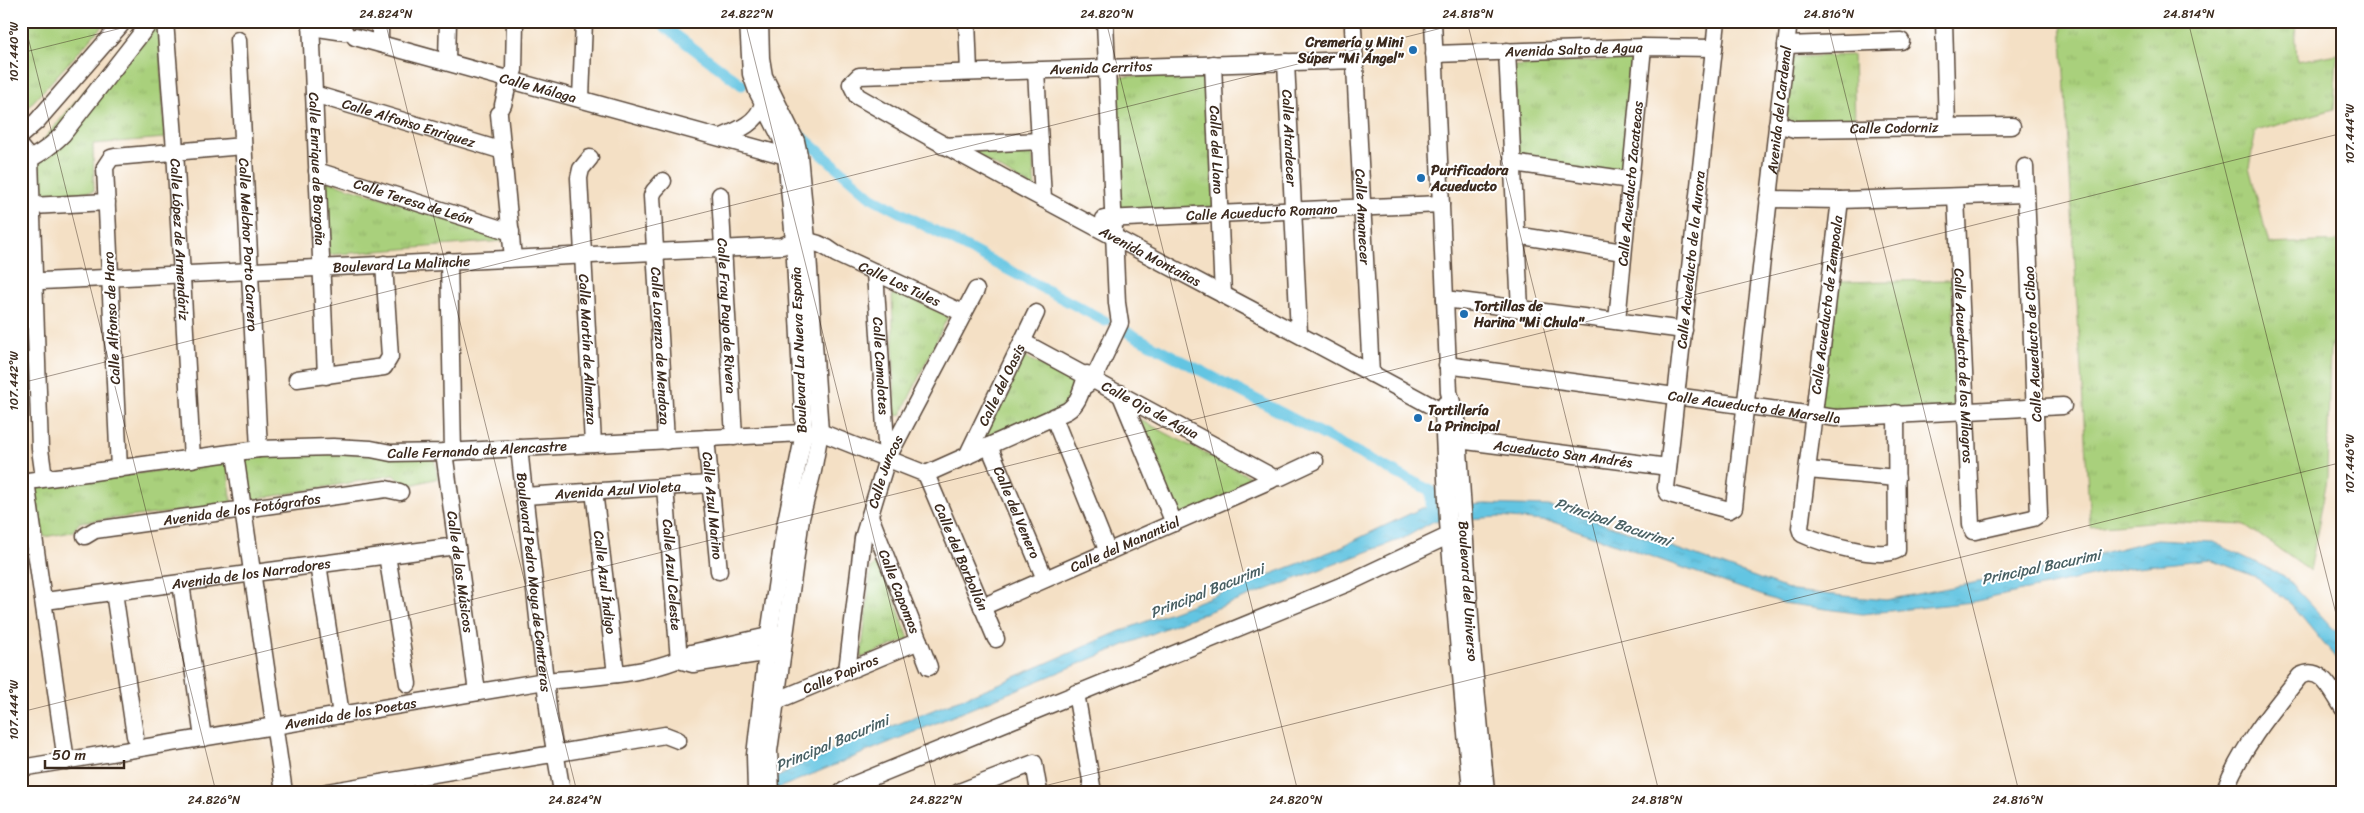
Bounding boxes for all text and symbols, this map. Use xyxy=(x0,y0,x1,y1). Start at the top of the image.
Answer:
text: 24.824°N xyxy=(359,3,413,25)
text: 24.822°N xyxy=(721,3,774,25)
text: 24.820°N xyxy=(1080,3,1134,25)
text: 24.818°N xyxy=(1442,3,1494,25)
text: 24.816°N xyxy=(1804,3,1855,25)
text: 24.814°N xyxy=(2163,3,2215,25)
text: 107.440°W xyxy=(3,21,25,82)
place label: Cremería y Mini Súper "Mi Ángel" xyxy=(1297,30,1404,71)
street label: Avenida Salto de Agua xyxy=(1504,34,1644,64)
street label: Avenida del Cardenal xyxy=(1759,43,1799,176)
marker: Cremería y Mini Súper "Mi Ángel" xyxy=(1407,44,1419,56)
street label: Avenida Cerritos xyxy=(1048,54,1153,82)
street label: Calle Málaga xyxy=(497,65,579,110)
street label: Calle Atardecer xyxy=(1275,89,1305,188)
street label: Calle Alfonso Enriquez xyxy=(339,91,479,155)
street label: Calle Enrique de Borgoña xyxy=(302,92,333,246)
street label: Calle Acueducto Zacatecas xyxy=(1610,99,1650,267)
text: 107.444°W xyxy=(2339,103,2361,164)
street label: Calle del Llano xyxy=(1202,105,1231,195)
street label: Calle Codorniz xyxy=(1850,115,1939,141)
street label: Calle Melchor Porto Carrero xyxy=(232,157,265,332)
street label: Calle López de Armendáriz xyxy=(163,158,197,321)
place label: Purificadora Acueducto xyxy=(1430,158,1509,199)
street label: Calle Amanecer xyxy=(1348,168,1378,267)
street label: Calle Acueducto de la Aurora xyxy=(1669,169,1713,350)
street label: Calle Teresa de León xyxy=(351,171,477,232)
marker: Purificadora Acueducto xyxy=(1415,172,1427,184)
street label: Calle Acueducto Romano xyxy=(1186,196,1338,228)
street label: Calle Acueducto de Zempoala xyxy=(1804,213,1850,396)
street label: Avenida Montañas xyxy=(1094,218,1206,293)
street label: Calle Fray Payo de Rivera xyxy=(710,237,744,394)
street label: Boulevard La Malinche xyxy=(332,248,471,280)
street label: Calle Alfonso de Haro xyxy=(96,251,128,385)
street label: Calle Los Tules xyxy=(854,254,945,314)
street label: Calle Acueducto de Cibao xyxy=(2016,265,2050,423)
street label: Calle Lorenzo de Mendoza xyxy=(644,266,678,426)
street label: Boulevard La Nueva España xyxy=(784,266,814,434)
street label: Calle Acueducto de los Milagros xyxy=(1947,268,1981,464)
street label: Calle Martín de Almanza xyxy=(572,273,604,425)
place label: Tortillas de Harina "Mi Chula" xyxy=(1473,294,1585,335)
marker: Tortillas de Harina "Mi Chula" xyxy=(1458,308,1470,320)
street label: Calle Camalotes xyxy=(865,316,897,416)
street label: Calle del Oasis xyxy=(971,339,1032,430)
text: 107.442°W xyxy=(3,350,25,411)
street label: Calle Ojo de Agua xyxy=(1097,374,1203,446)
street label: Calle Acueducto de Marsella xyxy=(1666,383,1841,431)
place label: Tortillería La Principal xyxy=(1428,398,1501,439)
marker: Tortillería La Principal xyxy=(1412,412,1424,424)
street label: Calle Juncos xyxy=(860,430,910,511)
street label: Acueducto San Andrés xyxy=(1491,432,1634,475)
street label: Calle Fernando de Alencastre xyxy=(387,433,568,466)
text: 107.446°W xyxy=(2339,434,2361,494)
street label: Calle Azul Marino xyxy=(695,451,730,561)
street label: Calle del Venero xyxy=(986,462,1048,563)
street label: Boulevard Pedro Moya de Contreras xyxy=(509,471,559,694)
street label: Avenida Azul Violeta xyxy=(553,473,682,507)
street label: Avenida de los Fotógrafos xyxy=(161,486,323,533)
water label: Principal Bacurimi xyxy=(1551,490,1677,555)
street label: Calle del Borbollón xyxy=(927,499,995,615)
street label: Calle de los Músicos xyxy=(440,509,481,635)
street label: Calle del Manantial xyxy=(1066,509,1185,579)
street label: Calle Azul Celeste xyxy=(655,518,689,631)
street label: Boulevard del Universo xyxy=(1451,520,1486,662)
street label: Calle Azul Índigo xyxy=(586,529,624,636)
water label: Principal Bacurimi xyxy=(1979,541,2106,592)
street label: Calle Capomos xyxy=(872,545,928,638)
street label: Avenida de los Narradores xyxy=(169,550,333,597)
water label: Principal Bacurimi xyxy=(1146,555,1271,626)
street label: Calle Papiros xyxy=(799,647,883,701)
text: 107.444°W xyxy=(3,679,25,740)
street label: Avenida de los Poetas xyxy=(282,690,419,737)
water label: Principal Bacurimi xyxy=(771,706,895,779)
scale bar xyxy=(45,738,124,770)
text: 50 m xyxy=(52,742,87,768)
text: 24.826°N xyxy=(188,789,241,811)
text: 24.824°N xyxy=(548,789,602,811)
text: 24.822°N xyxy=(910,789,963,811)
text: 24.820°N xyxy=(1269,789,1323,811)
text: 24.818°N xyxy=(1631,789,1683,811)
text: 24.816°N xyxy=(1993,789,2044,811)

